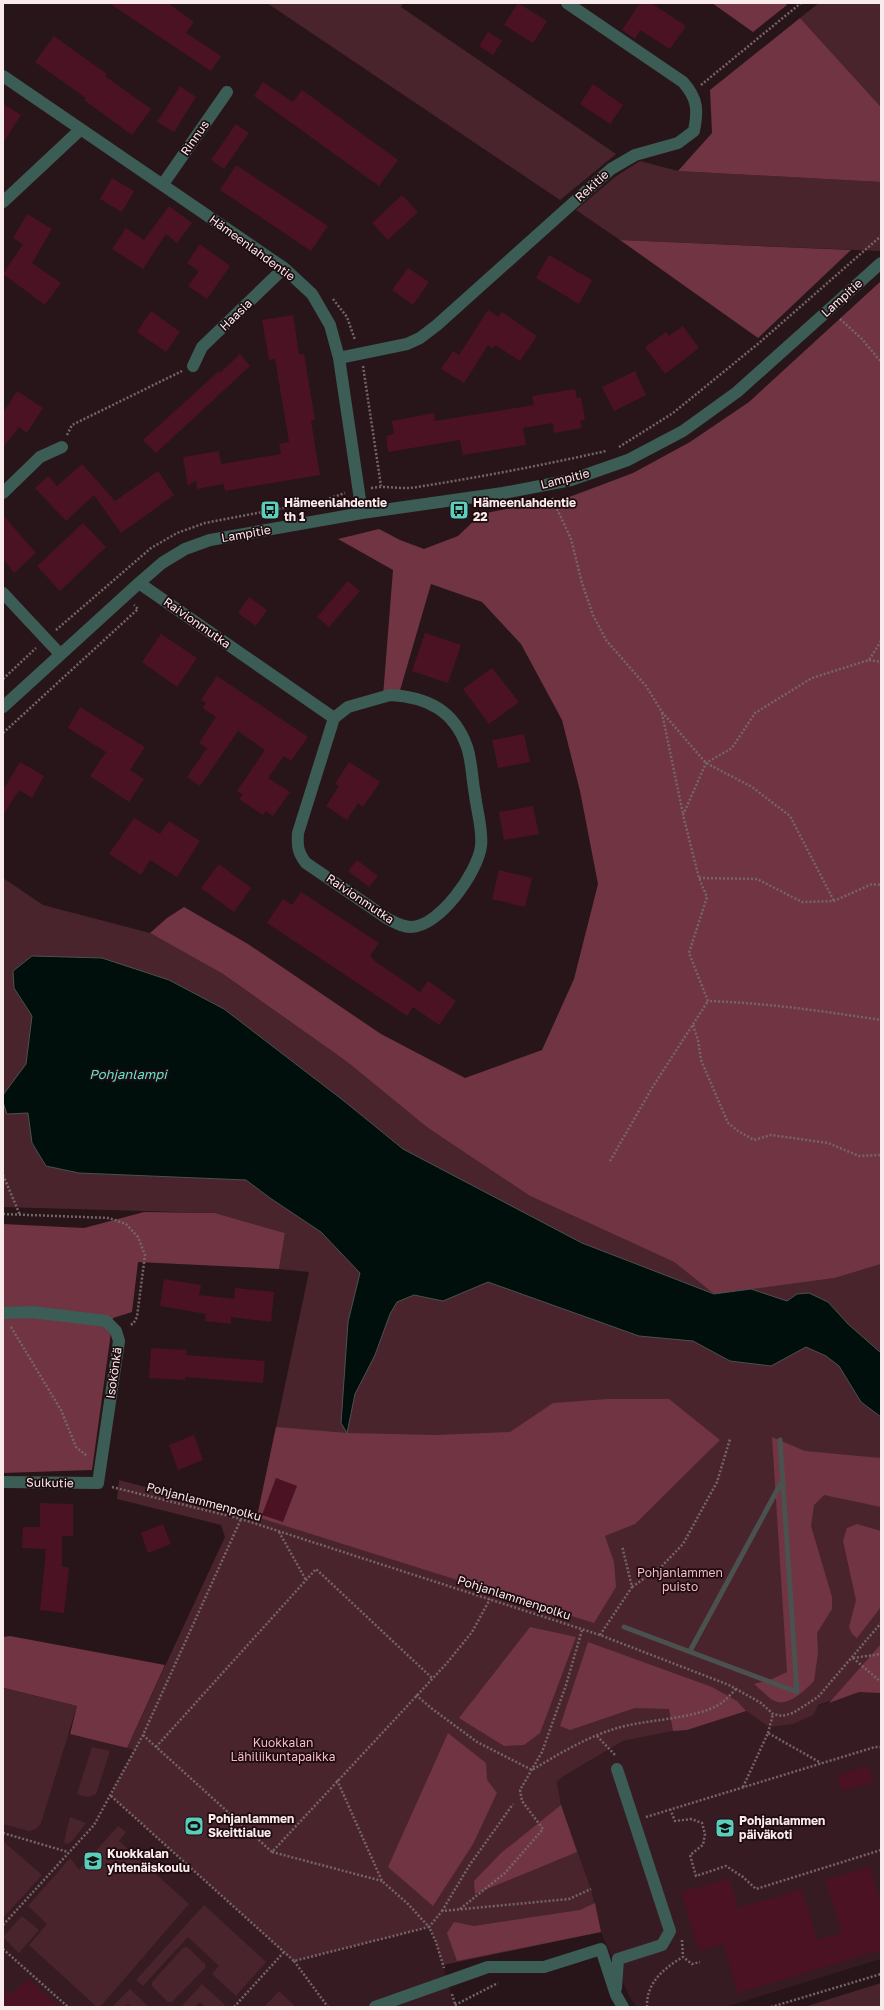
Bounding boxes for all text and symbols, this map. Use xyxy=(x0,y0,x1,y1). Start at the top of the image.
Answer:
street label: Rinnus xyxy=(177,117,212,158)
street label: Rekitie xyxy=(572,167,612,205)
street label: Hämeenlahdentie xyxy=(206,211,298,284)
street label: Lampitie xyxy=(818,275,865,320)
street label: Haasia xyxy=(216,296,255,334)
street label: Lampitie xyxy=(539,465,591,492)
place label: Hämeenlahdentie th 1 xyxy=(284,495,387,524)
place label: Hämeenlahdentie 22 xyxy=(473,495,576,524)
bus stop icon: Hämeenlahdentie th 1 xyxy=(259,499,281,521)
bus stop icon: Hämeenlahdentie 22 xyxy=(448,499,470,521)
street label: Lampitie xyxy=(220,522,272,545)
street label: Raivionmutka xyxy=(161,594,234,651)
street label: Raivionmutka xyxy=(323,870,397,927)
water label: Pohjanlampi xyxy=(89,1066,168,1082)
street label: Isokönkä xyxy=(102,1346,125,1400)
street label: Sulkutie xyxy=(26,1475,74,1490)
street label: Pohjanlammenpolku xyxy=(145,1479,263,1524)
park label: Pohjanlammen puisto xyxy=(637,1565,723,1594)
street label: Pohjanlammenpolku xyxy=(456,1572,573,1623)
park label: Kuokkalan Lähiliikuntapaikka xyxy=(230,1735,336,1764)
place label: Pohjanlammen Skeittialue xyxy=(208,1811,294,1840)
place label: Pohjanlammen päiväkoti xyxy=(739,1813,825,1842)
sports icon: Pohjanlammen Skeittialue xyxy=(183,1815,205,1837)
school or university icon: Pohjanlammen päiväkoti xyxy=(714,1817,736,1839)
place label: Kuokkalan yhtenäiskoulu xyxy=(107,1846,190,1875)
school or university icon: Kuokkalan yhtenäiskoulu xyxy=(82,1850,104,1872)

